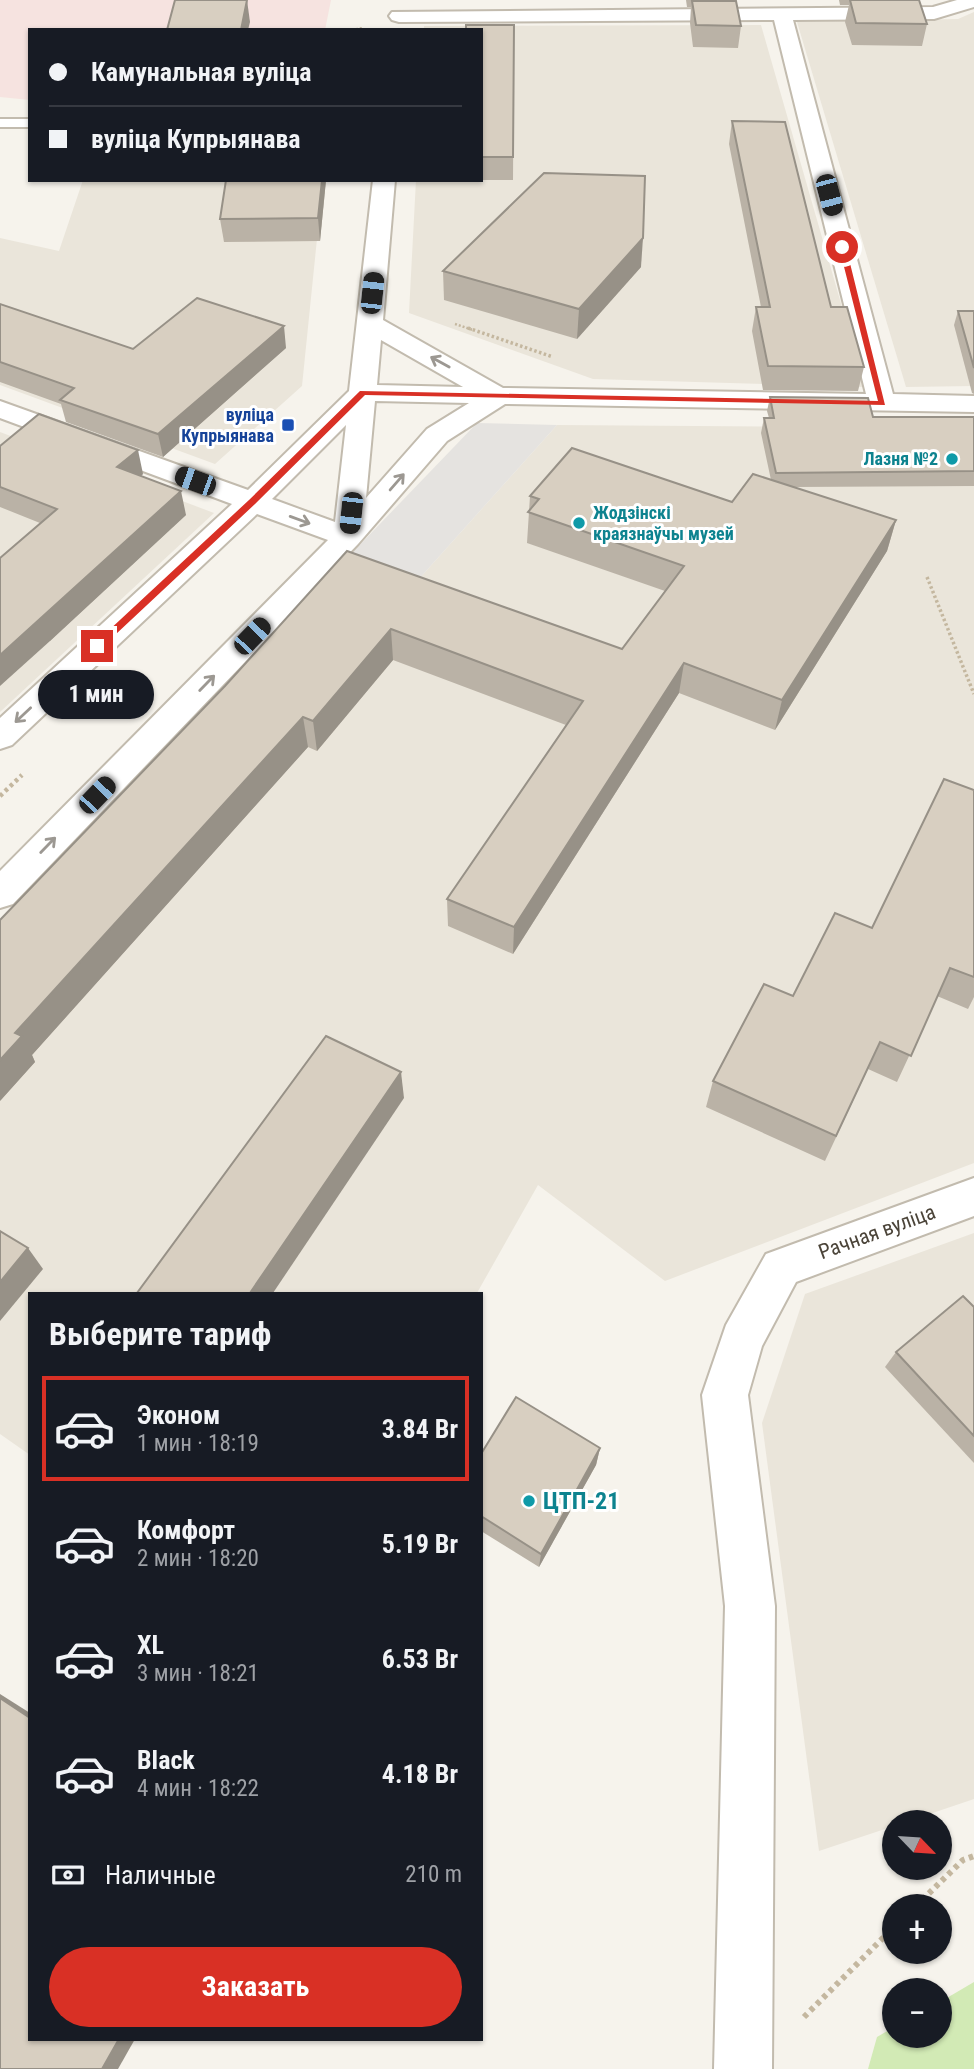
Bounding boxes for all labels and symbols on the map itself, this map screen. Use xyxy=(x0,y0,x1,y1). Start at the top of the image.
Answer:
car xyxy=(814,172,845,218)
route start xyxy=(826,231,858,263)
car xyxy=(360,271,385,315)
one-way arrow xyxy=(430,355,451,368)
place label: вуліца Купрыянава xyxy=(181,404,274,446)
marker: вуліца Купрыянава xyxy=(280,417,296,433)
place label: Лазня №2 xyxy=(864,448,938,469)
marker: Лазня №2 xyxy=(944,451,960,467)
car xyxy=(172,464,219,498)
one-way arrow xyxy=(389,473,405,491)
car xyxy=(339,491,364,535)
place label: Жодзінскі краязнаўчы музей xyxy=(593,502,734,544)
one-way arrow xyxy=(289,514,311,527)
marker: Жодзінскі краязнаўчы музей xyxy=(571,515,587,531)
car xyxy=(230,614,275,658)
route end xyxy=(81,630,113,662)
callout: 1 мин xyxy=(39,670,155,720)
one-way arrow xyxy=(198,674,215,691)
one-way arrow xyxy=(15,707,32,724)
car xyxy=(75,773,120,817)
one-way arrow xyxy=(39,837,56,854)
street label: Рачная вуліца xyxy=(815,1200,939,1264)
place label: ЦТП-21 xyxy=(543,1487,619,1515)
marker: ЦТП-21 xyxy=(521,1493,537,1509)
north arrow xyxy=(882,1810,952,1880)

